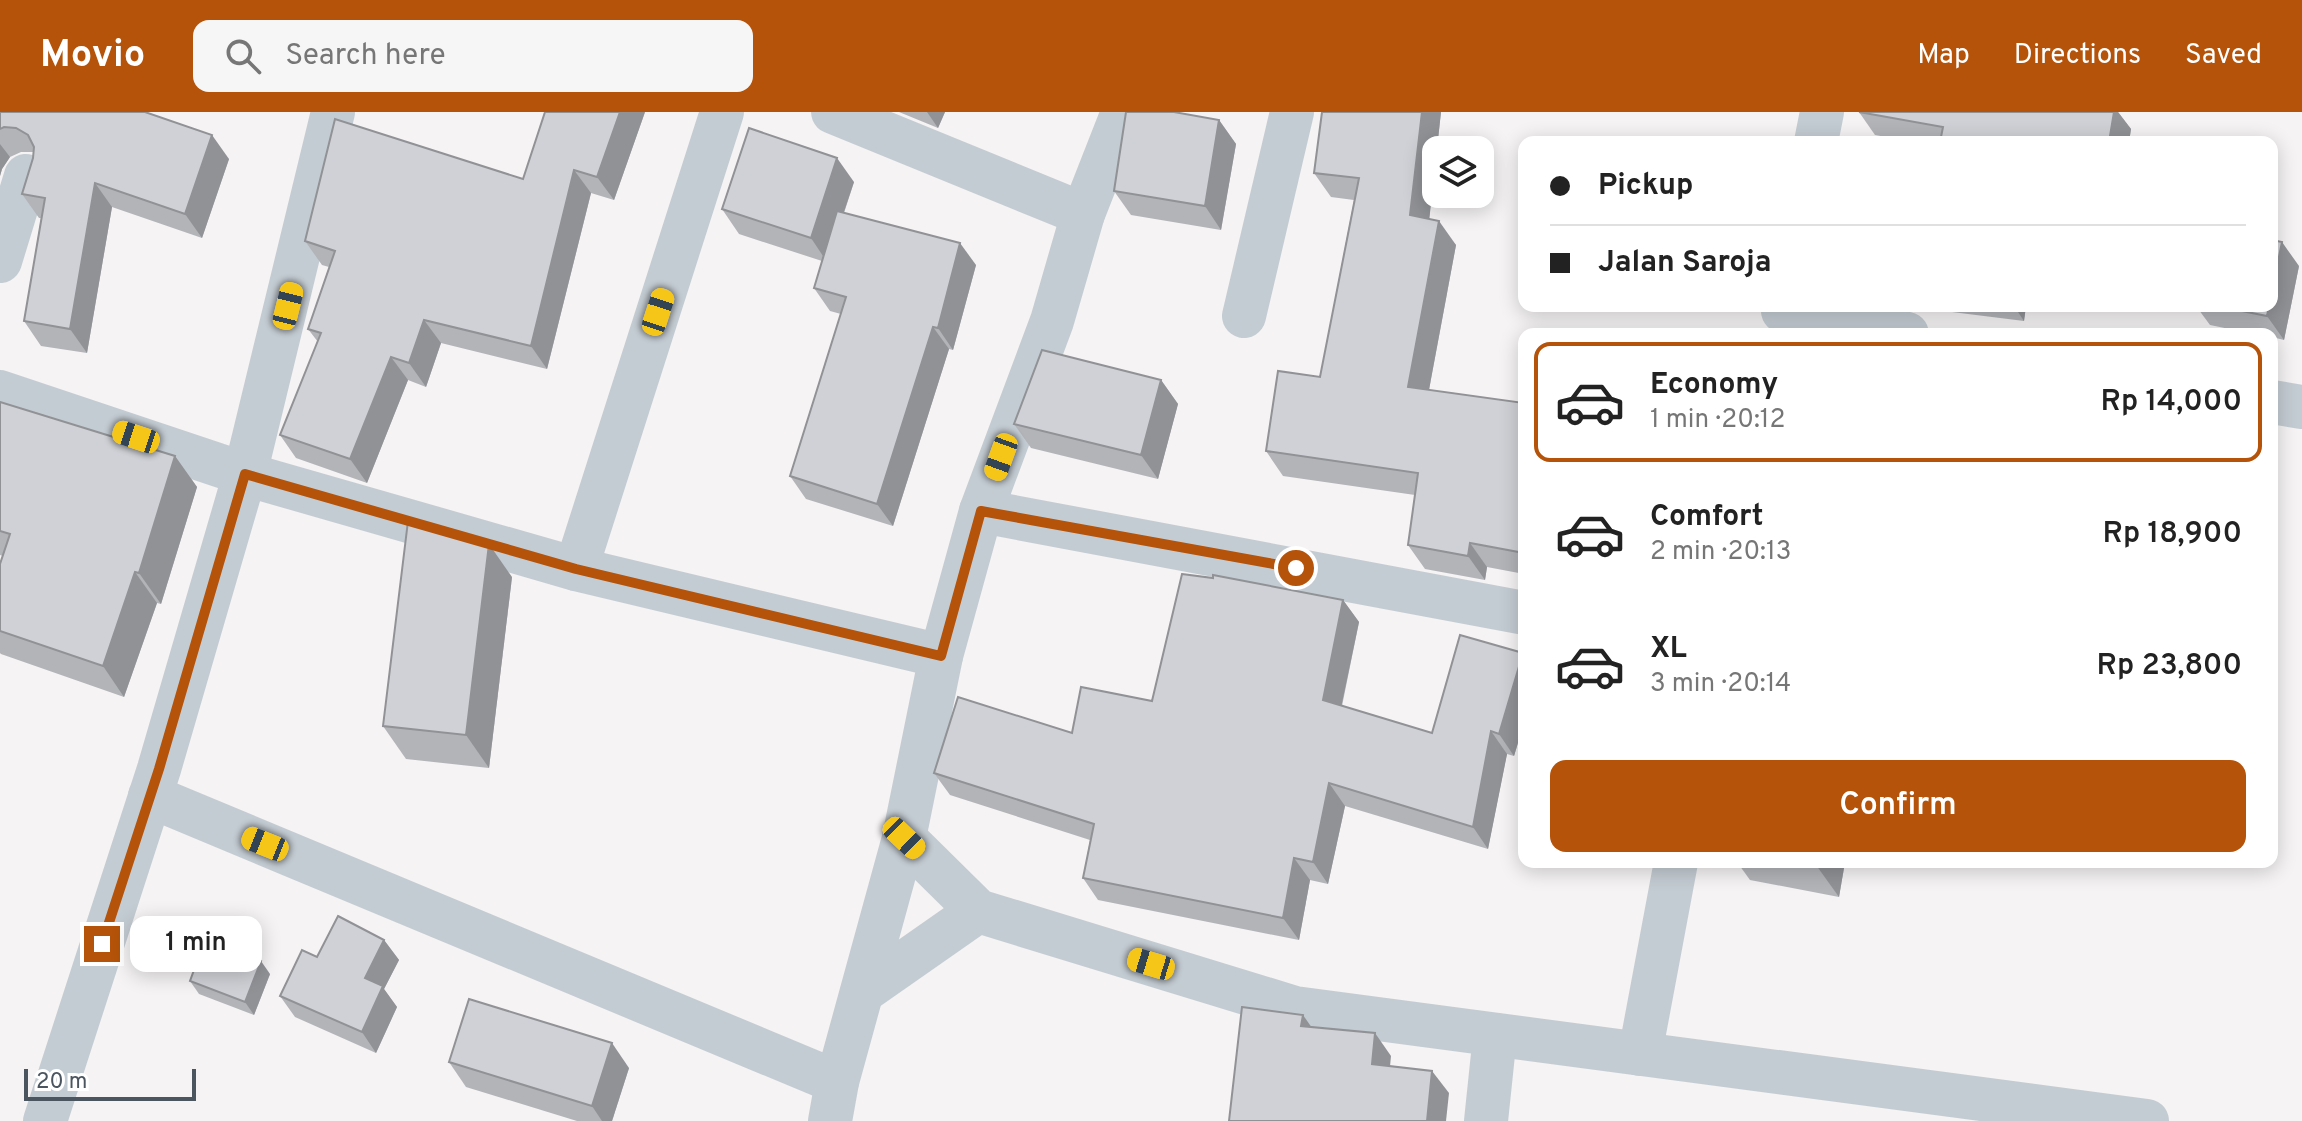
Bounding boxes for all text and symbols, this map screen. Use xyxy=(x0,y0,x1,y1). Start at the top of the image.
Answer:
search box xyxy=(193,20,753,92)
text: Movio xyxy=(40,32,145,81)
icon: search xyxy=(221,34,265,78)
text: Search here xyxy=(285,38,446,75)
text: Map xyxy=(1917,38,1970,74)
text: Directions xyxy=(2014,38,2141,74)
text: Saved xyxy=(2185,38,2262,74)
map controls xyxy=(1422,136,1494,208)
button: layers xyxy=(1422,136,1494,208)
text: Pickup xyxy=(1598,168,1693,205)
text: Jalan Saroja xyxy=(1598,245,1772,282)
car xyxy=(271,280,305,332)
car xyxy=(639,285,677,339)
icon: car xyxy=(1554,366,1626,438)
text: Economy xyxy=(1650,367,1778,404)
text: Rp 14,000 xyxy=(2100,384,2242,421)
text: 1 min · 20:12 xyxy=(1650,404,1785,437)
car xyxy=(109,418,163,456)
car xyxy=(982,430,1020,484)
icon: car xyxy=(1554,498,1626,570)
text: Comfort xyxy=(1650,499,1763,536)
text: Rp 18,900 xyxy=(2102,516,2242,553)
text: 2 min · 20:13 xyxy=(1650,536,1791,569)
route start xyxy=(1278,550,1314,586)
icon: car xyxy=(1554,630,1626,702)
text: XL xyxy=(1650,631,1687,668)
text: Rp 23,800 xyxy=(2096,648,2242,685)
text: 3 min · 20:14 xyxy=(1650,668,1791,701)
button: Confirm xyxy=(1550,760,2246,852)
car xyxy=(878,813,930,863)
car xyxy=(238,824,292,864)
callout: 1 min xyxy=(130,916,262,972)
route end xyxy=(84,926,120,962)
text: 1 min xyxy=(165,927,227,960)
car xyxy=(1125,946,1177,982)
scale bar xyxy=(24,1065,196,1101)
text: 20 m xyxy=(36,1069,87,1096)

